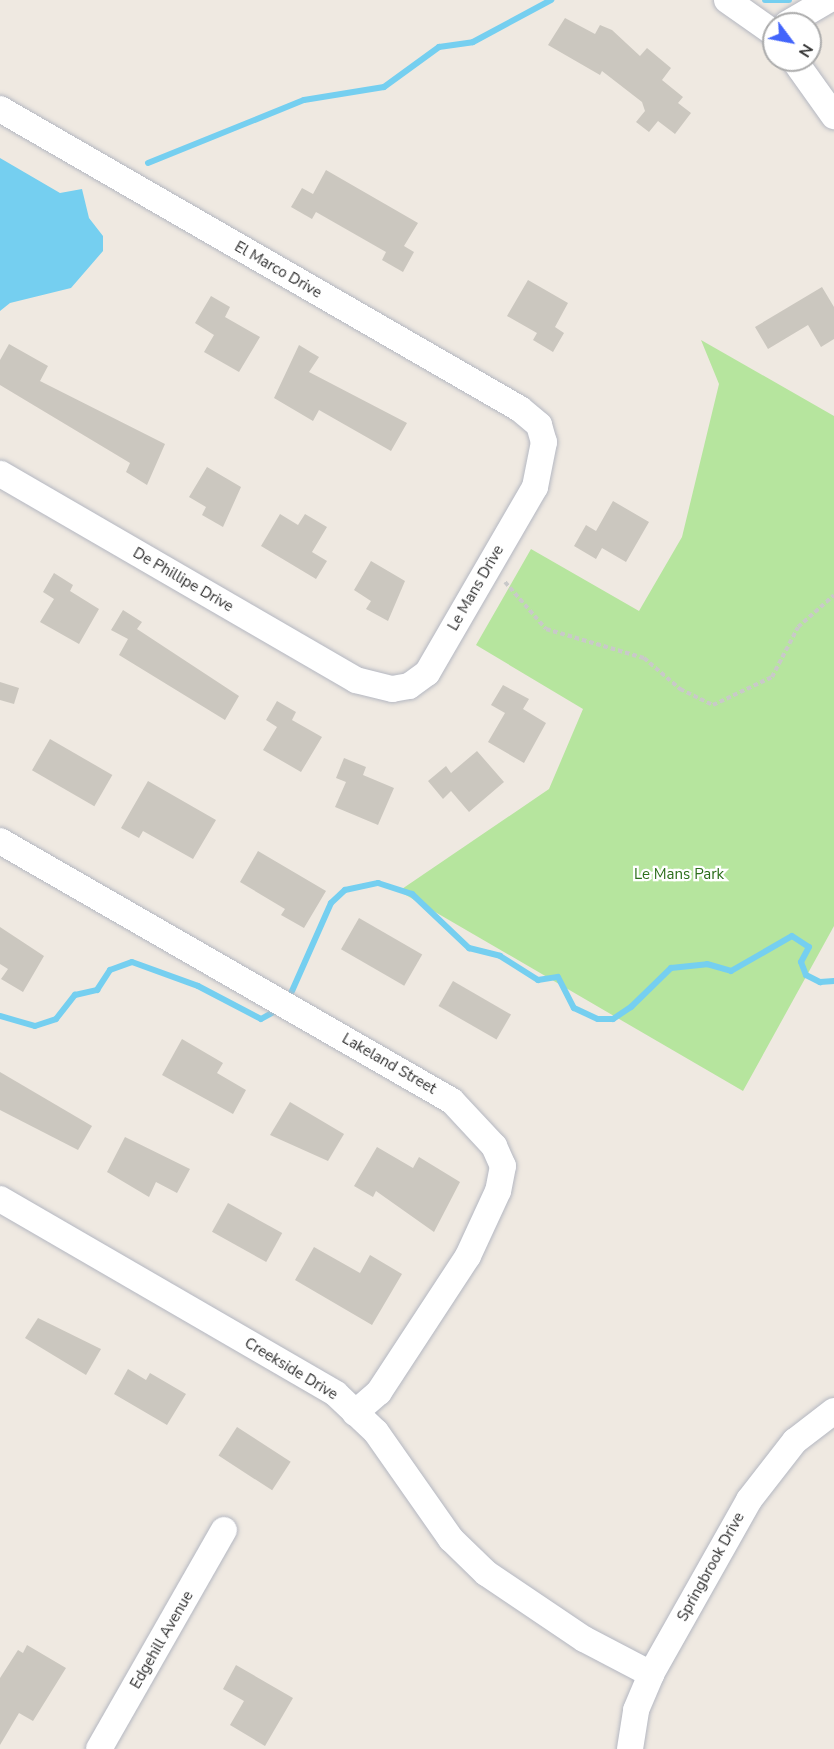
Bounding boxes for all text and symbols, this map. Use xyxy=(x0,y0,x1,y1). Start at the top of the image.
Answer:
north arrow xyxy=(762,12,822,72)
text: N xyxy=(793,40,818,61)
street label: El Marco Drive xyxy=(231,238,325,302)
street label: Le Mans Drive xyxy=(444,542,508,634)
street label: De Phillipe Drive xyxy=(130,544,236,616)
park label: Le Mans Park xyxy=(634,866,724,884)
street label: Lakeland Street xyxy=(339,1030,439,1098)
street label: Creekside Drive xyxy=(241,1334,341,1404)
street label: Springbrook Drive xyxy=(674,1509,748,1625)
street label: Edgehill Avenue xyxy=(127,1588,197,1692)

